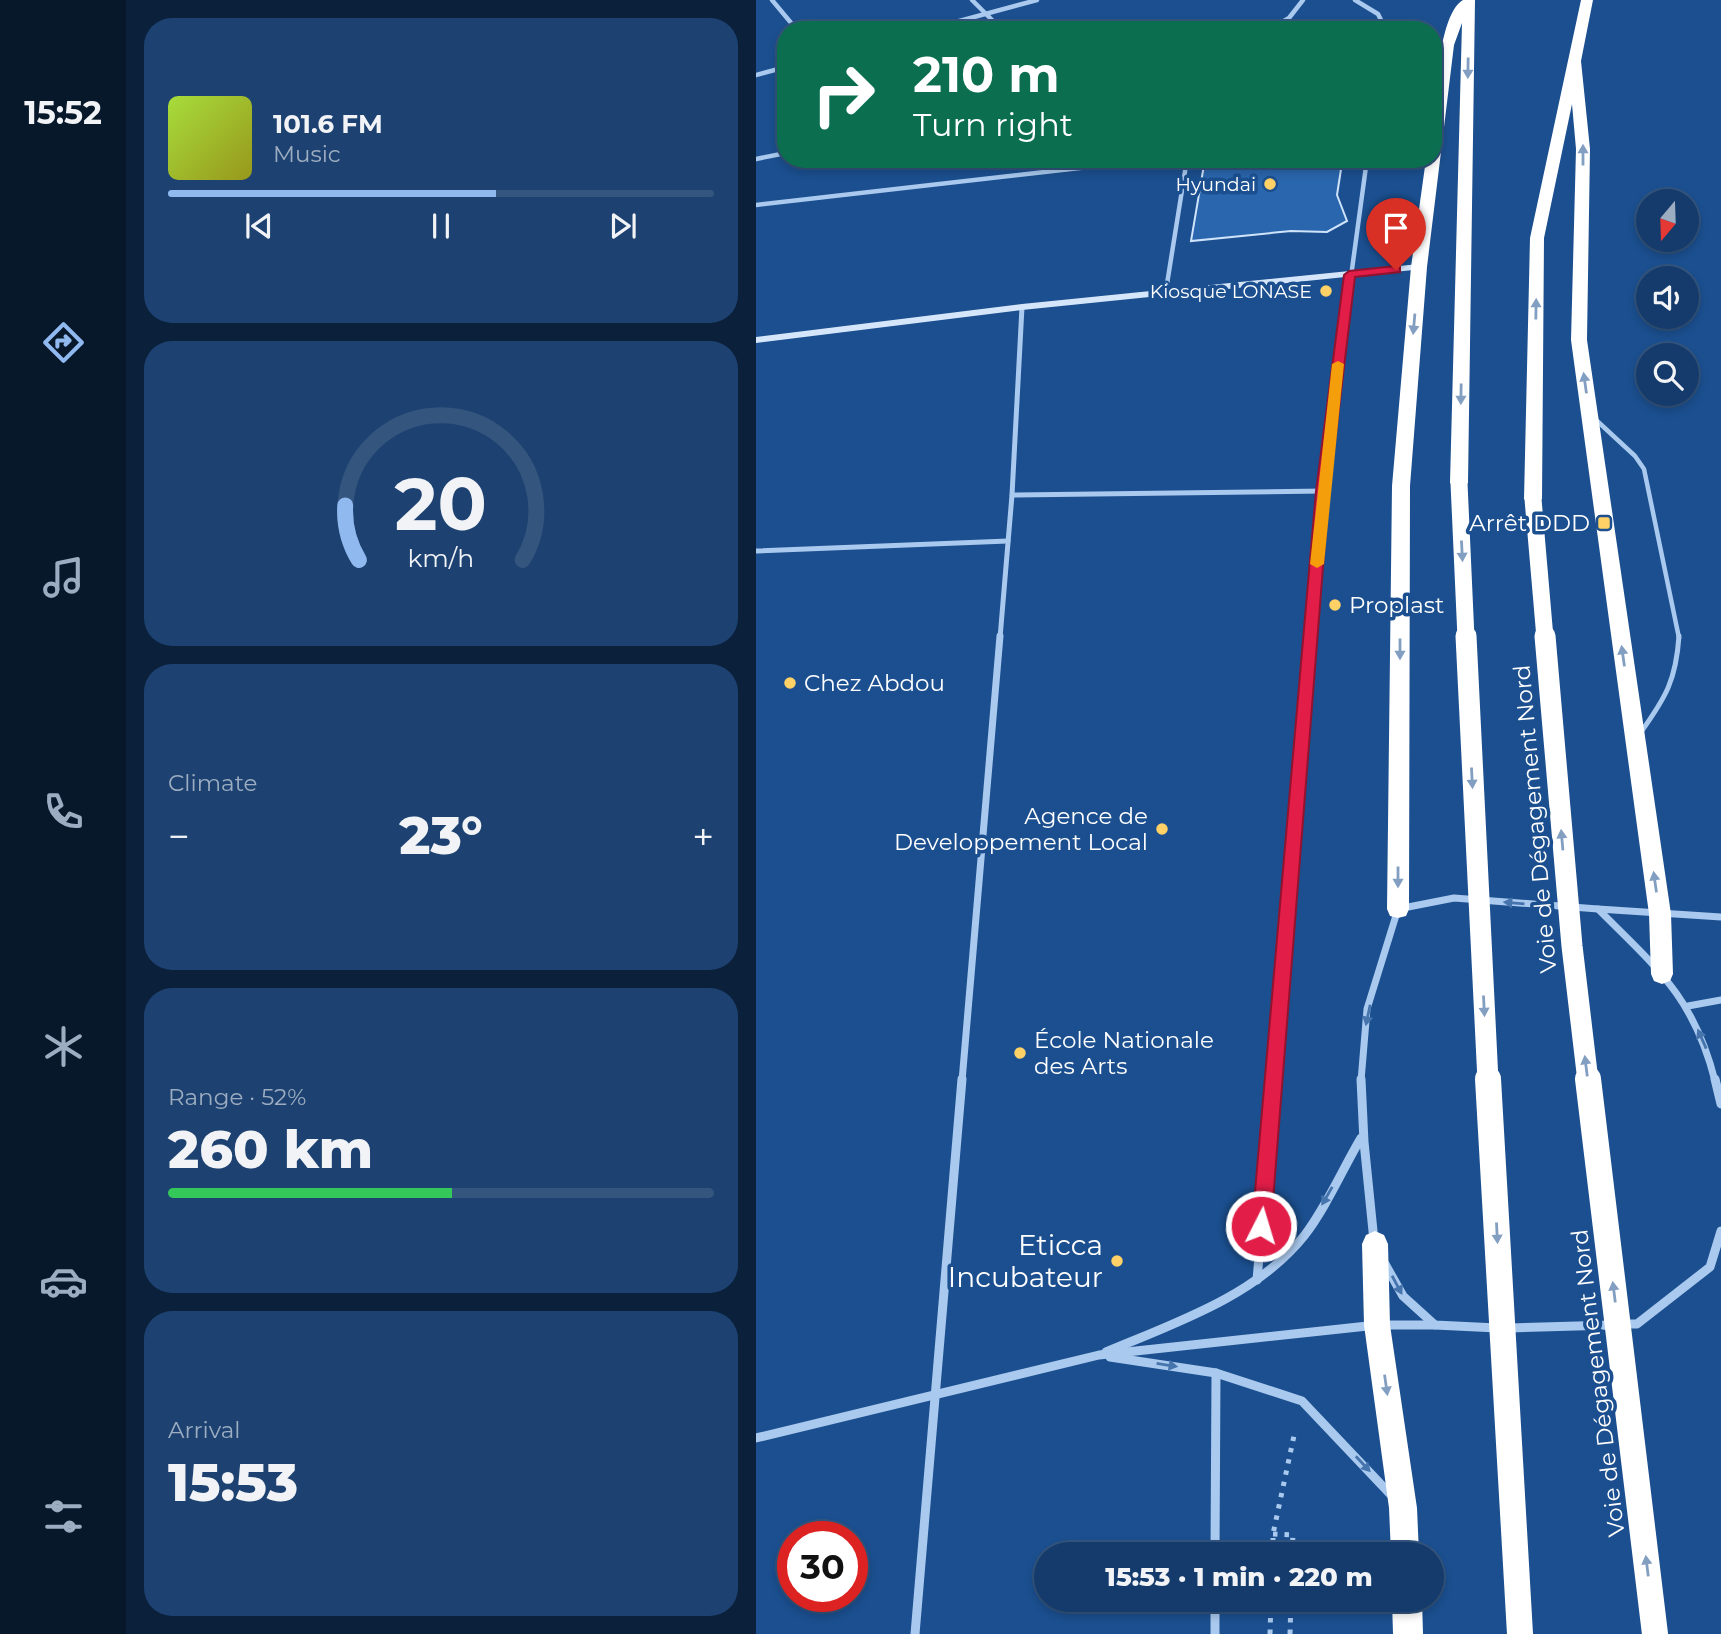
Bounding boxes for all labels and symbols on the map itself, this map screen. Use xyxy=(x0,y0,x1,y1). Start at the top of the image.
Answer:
one-way arrow xyxy=(1462,57,1474,79)
one-way arrow xyxy=(1577,144,1589,166)
place label: Hyundai xyxy=(1175,173,1256,196)
marker: Hyundai xyxy=(1262,176,1278,192)
north arrow xyxy=(1636,189,1699,252)
pin xyxy=(1366,198,1426,270)
place label: Kiosque LONASE xyxy=(1150,280,1312,303)
marker: Kiosque LONASE xyxy=(1318,283,1334,299)
one-way arrow xyxy=(1530,297,1542,319)
one-way arrow xyxy=(1408,314,1419,336)
one-way arrow xyxy=(1579,371,1590,393)
one-way arrow xyxy=(1455,383,1466,405)
place label: Arrêt DDD xyxy=(1469,509,1590,537)
marker: Arrêt DDD xyxy=(1596,515,1612,531)
one-way arrow xyxy=(1456,540,1467,562)
place label: Proplast xyxy=(1349,591,1444,619)
marker: Proplast xyxy=(1327,597,1343,613)
one-way arrow xyxy=(1394,639,1406,661)
one-way arrow xyxy=(1618,645,1629,667)
street label: Voie de Dégagement Nord xyxy=(1508,664,1562,974)
place label: Chez Abdou xyxy=(804,669,945,697)
marker: Chez Abdou xyxy=(782,675,798,691)
one-way arrow xyxy=(1466,768,1477,790)
place label: Agence de Developpement Local xyxy=(894,802,1148,856)
marker: Agence de Developpement Local xyxy=(1154,821,1170,837)
one-way arrow xyxy=(1557,829,1568,851)
one-way arrow xyxy=(1393,866,1404,888)
one-way arrow xyxy=(1649,870,1660,892)
one-way arrow xyxy=(1503,897,1525,908)
one-way arrow xyxy=(1479,995,1490,1017)
one-way arrow xyxy=(1362,1004,1373,1026)
place label: École Nationale des Arts xyxy=(1034,1026,1214,1080)
one-way arrow xyxy=(1696,1029,1708,1049)
marker: École Nationale des Arts xyxy=(1012,1045,1028,1061)
one-way arrow xyxy=(1581,1055,1592,1077)
one-way arrow xyxy=(1321,1186,1334,1205)
position arrow xyxy=(1224,1189,1298,1263)
one-way arrow xyxy=(1492,1222,1503,1244)
place label: Eticca Incubateur xyxy=(948,1228,1103,1294)
street label: Voie de Dégagement Nord xyxy=(1565,1228,1631,1538)
marker: Eticca Incubateur xyxy=(1109,1253,1125,1269)
one-way arrow xyxy=(1391,1275,1402,1295)
one-way arrow xyxy=(1608,1281,1619,1303)
one-way arrow xyxy=(1156,1360,1178,1371)
one-way arrow xyxy=(1381,1374,1392,1396)
one-way arrow xyxy=(1354,1455,1370,1472)
speed limit sign: 30 xyxy=(777,1521,868,1612)
one-way arrow xyxy=(1642,1555,1653,1577)

